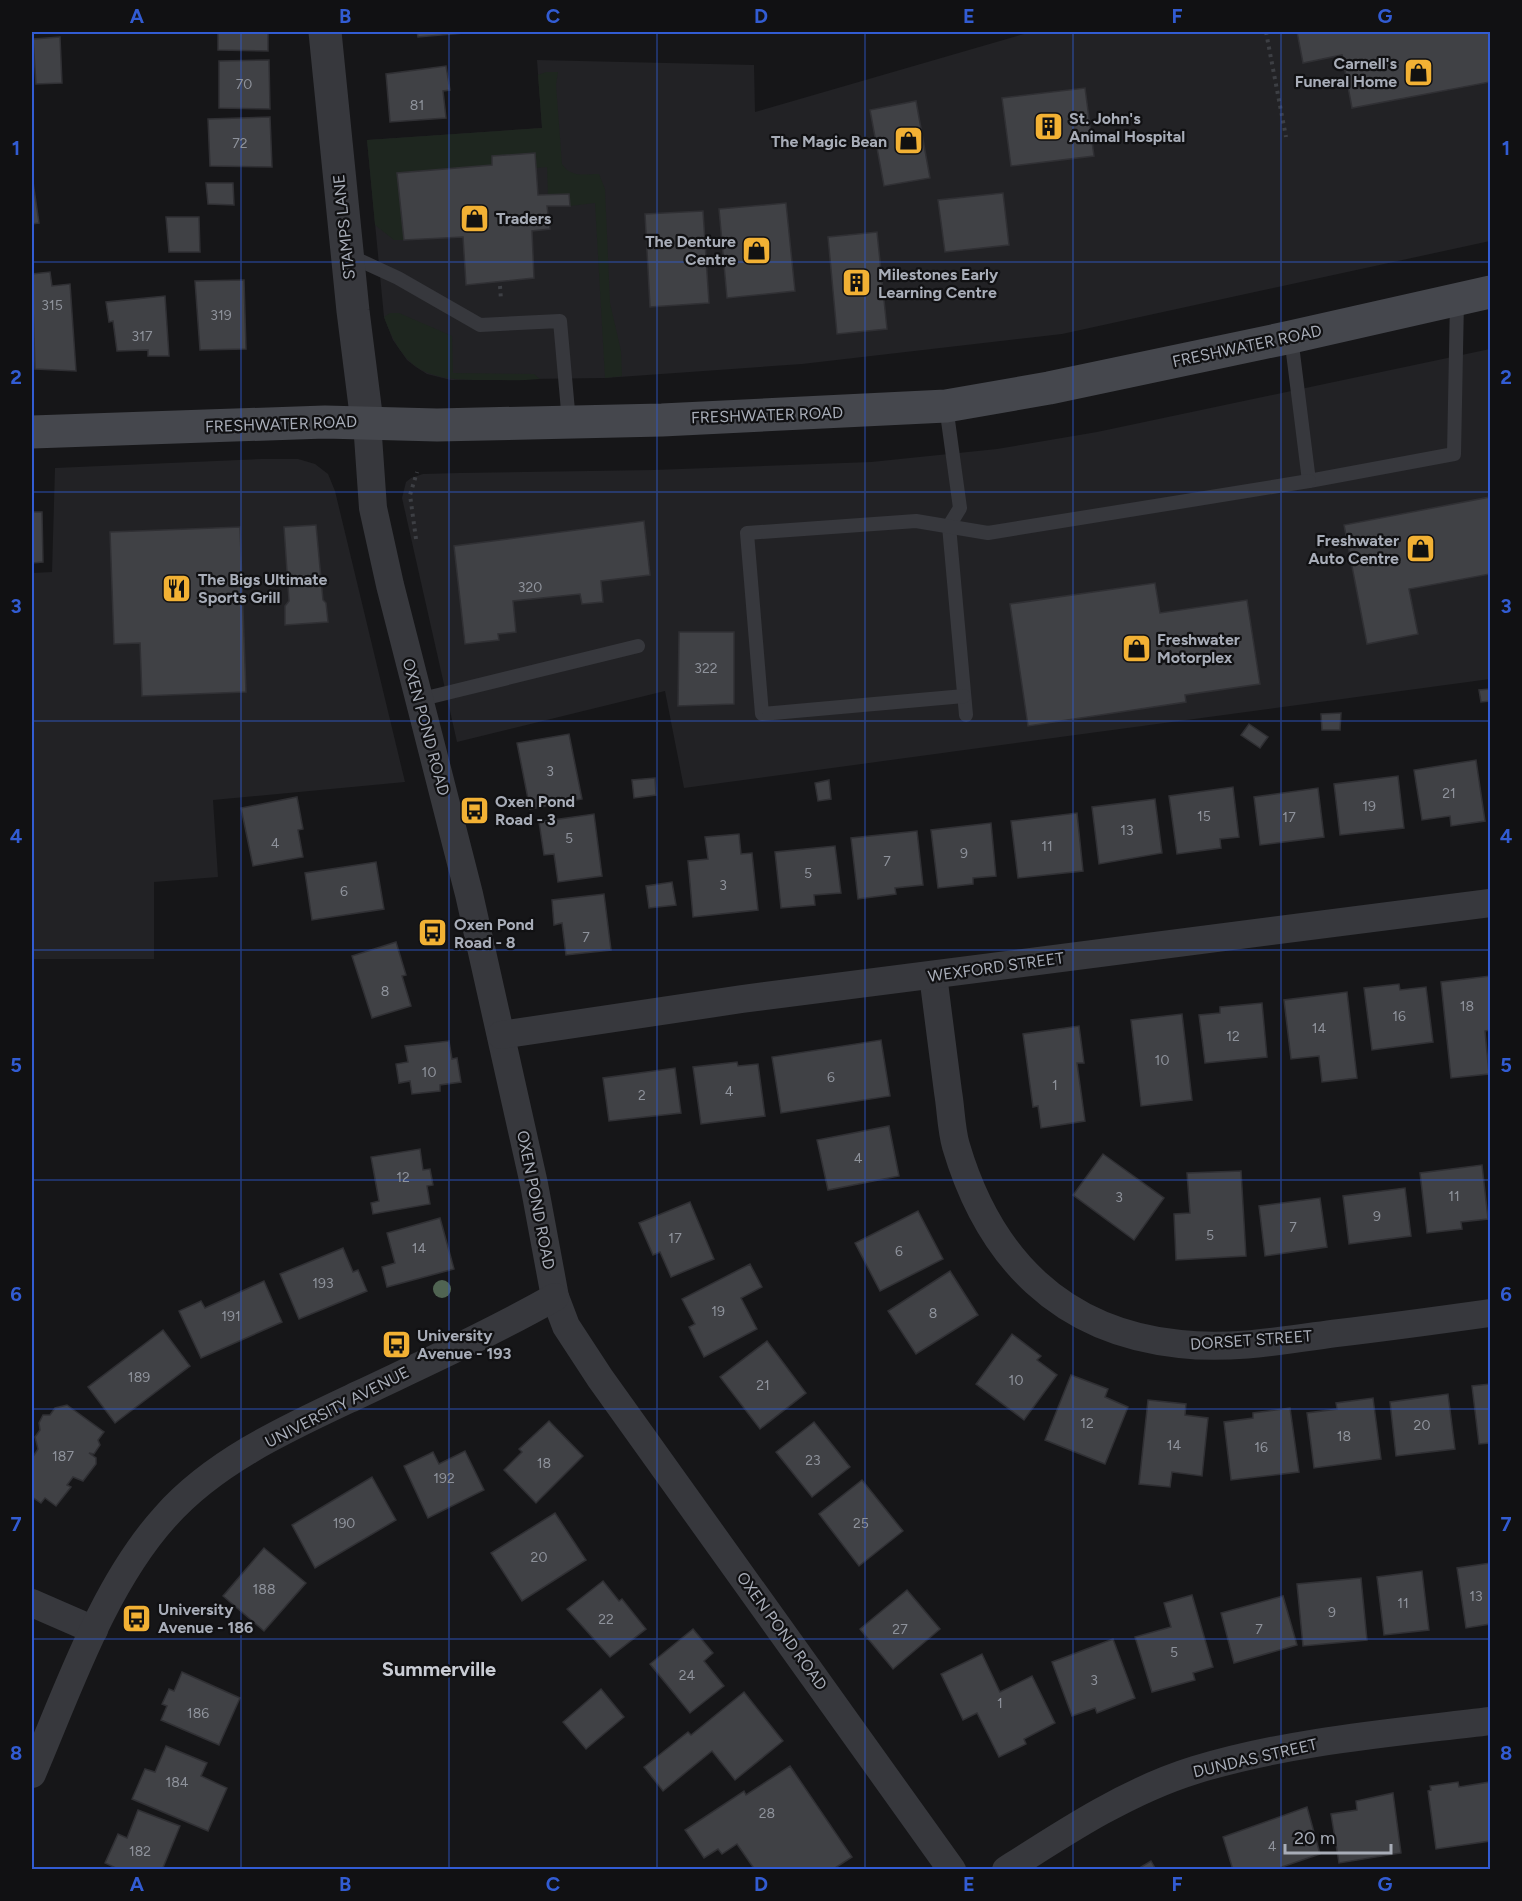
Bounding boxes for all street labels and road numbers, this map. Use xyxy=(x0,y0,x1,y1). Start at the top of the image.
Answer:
street label: STAMPS LANE xyxy=(329,173,359,281)
street label: FRESHWATER ROAD xyxy=(1171,321,1323,371)
street label: FRESHWATER ROAD xyxy=(691,403,843,427)
street label: FRESHWATER ROAD xyxy=(205,412,357,436)
street label: OXEN POND ROAD xyxy=(399,656,453,798)
street label: WEXFORD STREET xyxy=(927,948,1065,986)
street label: OXEN POND ROAD xyxy=(513,1129,559,1271)
street label: DORSET STREET xyxy=(1190,1326,1313,1354)
street label: UNIVERSITY AVENUE xyxy=(262,1362,412,1452)
street label: OXEN POND ROAD xyxy=(733,1568,831,1694)
street label: DUNDAS STREET xyxy=(1191,1734,1319,1782)

